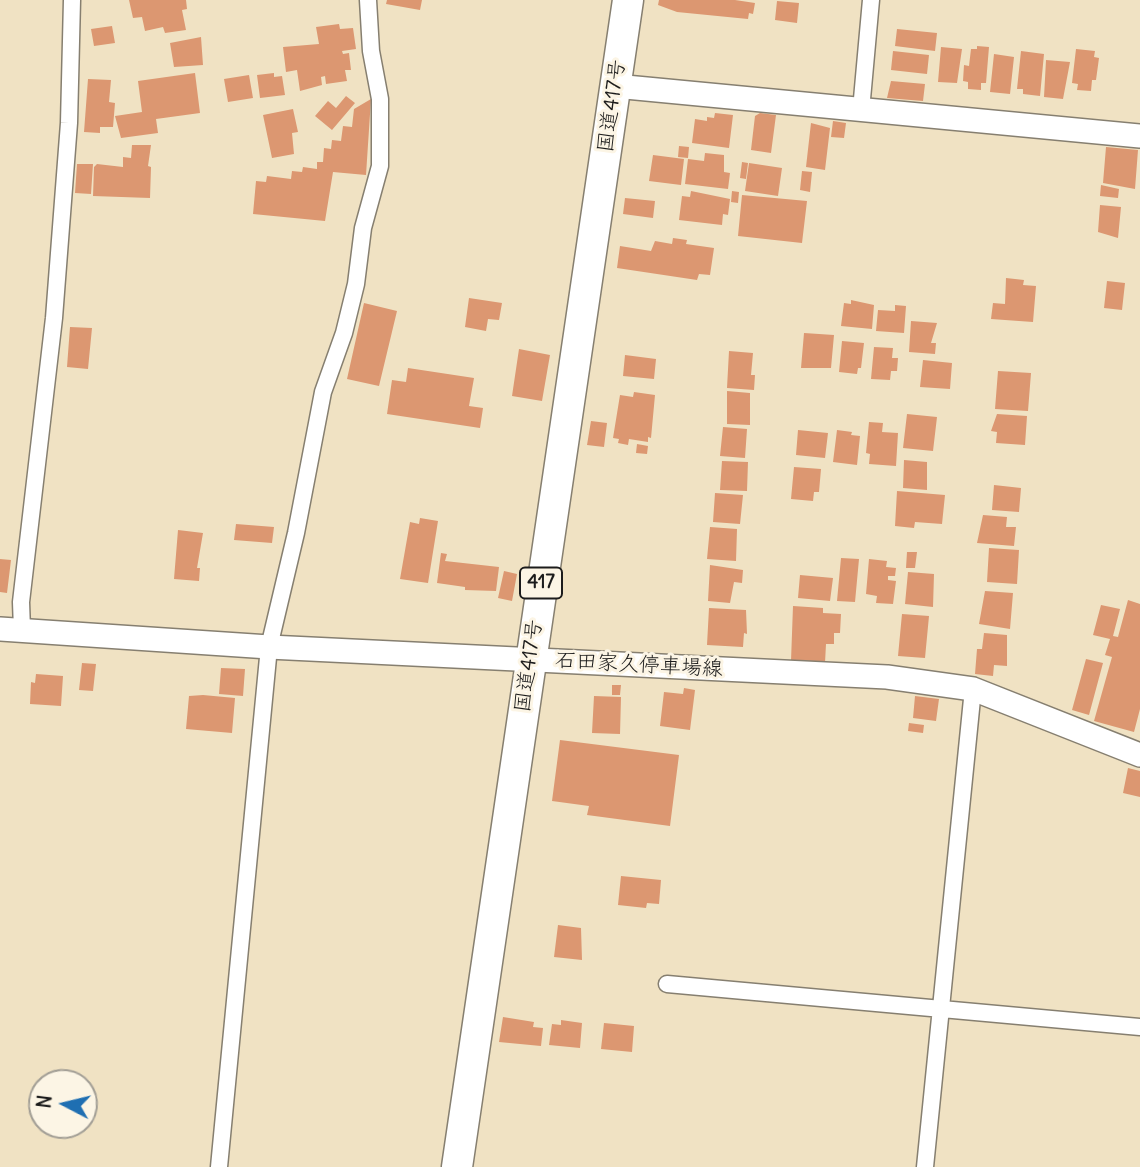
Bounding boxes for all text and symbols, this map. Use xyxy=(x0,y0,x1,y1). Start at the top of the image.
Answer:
street label: 国道417号 xyxy=(593,58,631,154)
road number: 417 xyxy=(520,568,562,598)
street label: 国道417号 xyxy=(510,618,548,714)
street label: 石田家久停車場線 xyxy=(554,648,724,682)
north arrow xyxy=(28,1069,98,1139)
text: N xyxy=(31,1094,57,1110)

